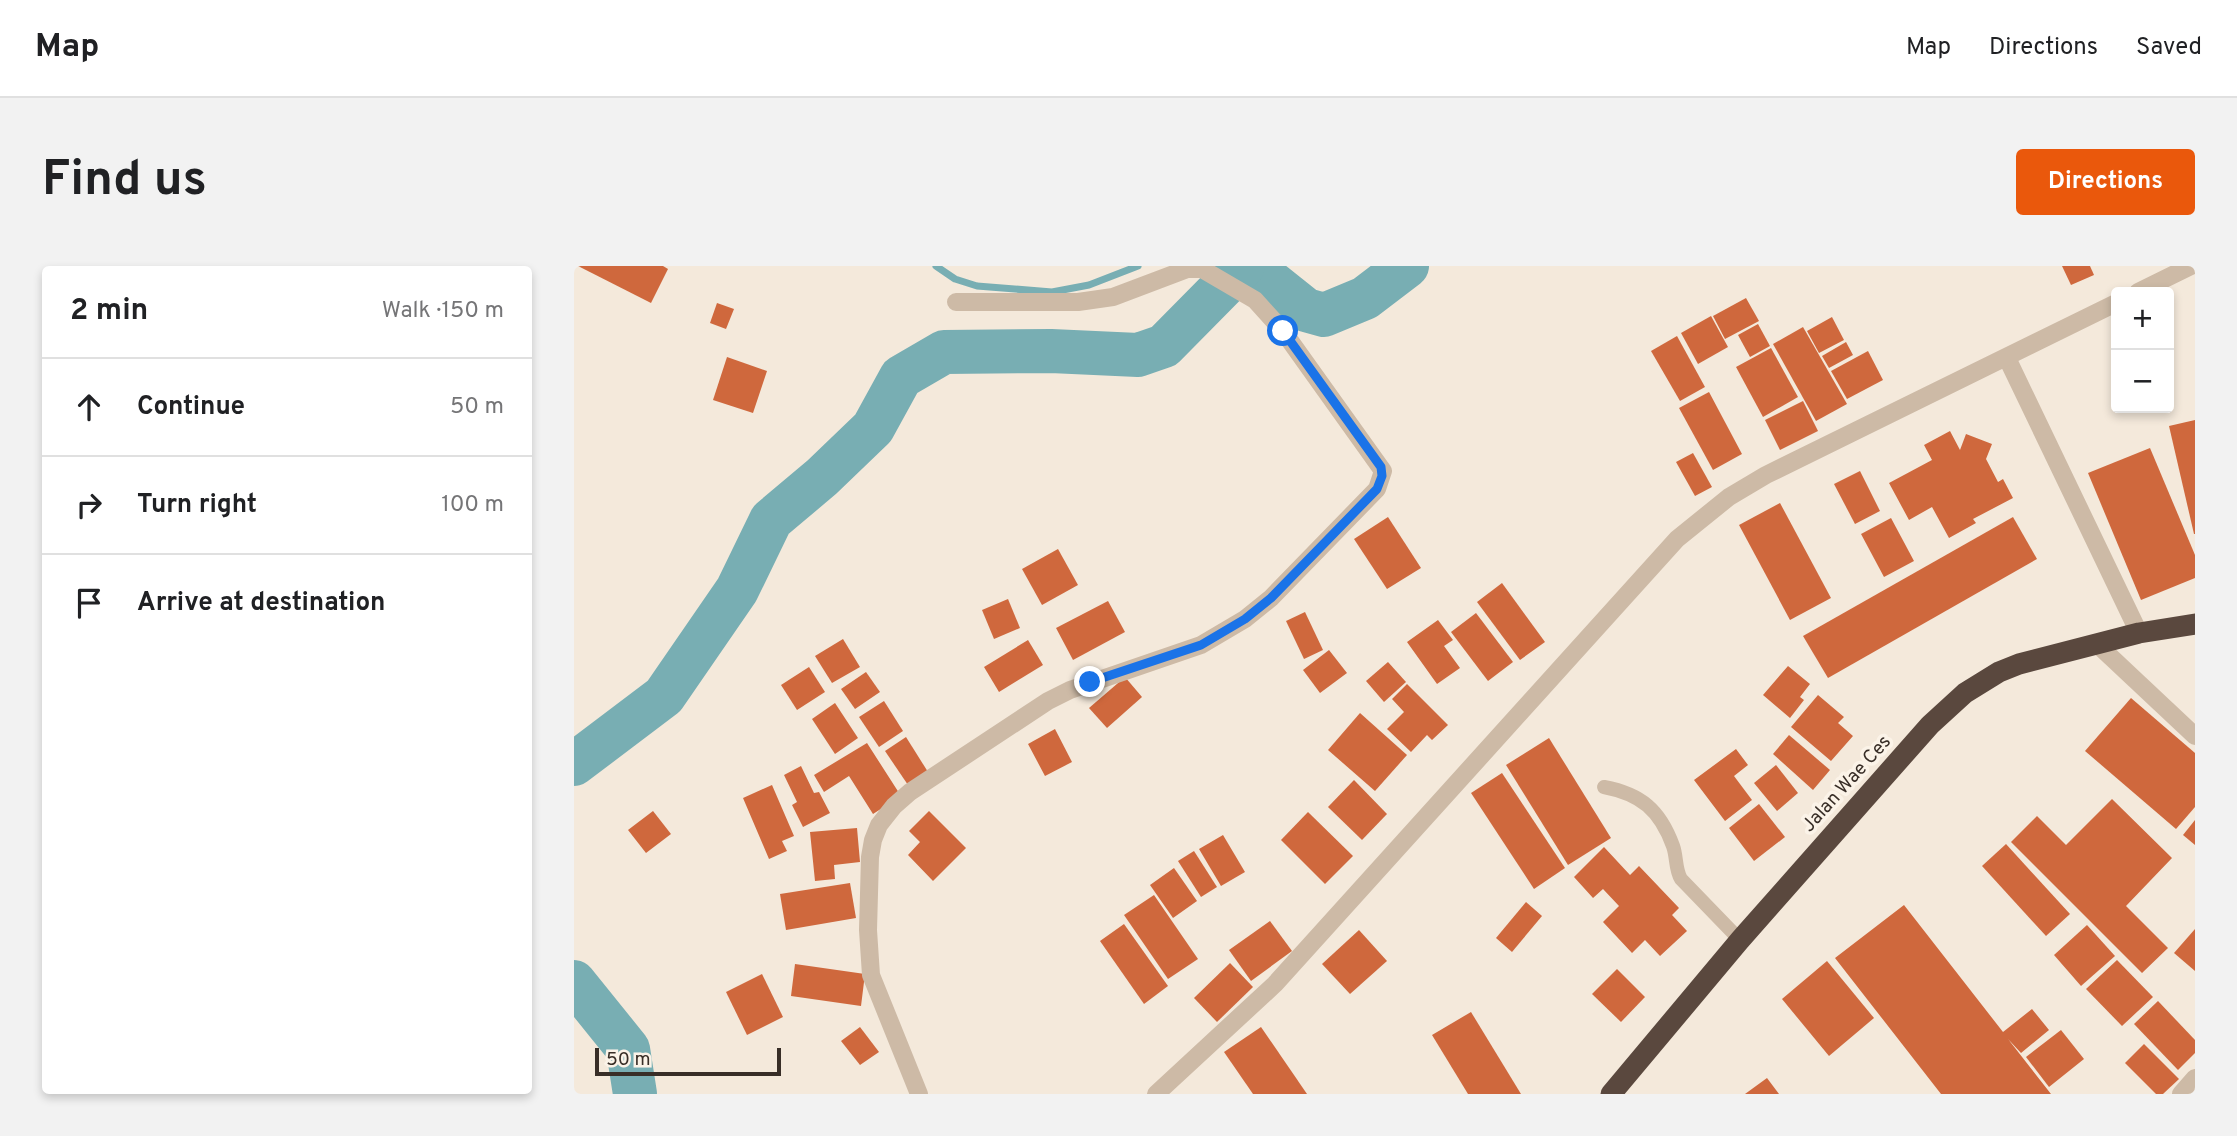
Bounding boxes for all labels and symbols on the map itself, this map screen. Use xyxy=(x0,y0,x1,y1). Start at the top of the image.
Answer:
route start xyxy=(1267,315,1298,346)
route end xyxy=(1074,666,1105,697)
street label: Jalan Wae Ces xyxy=(1797,731,1897,837)
scale bar xyxy=(595,1045,780,1077)

